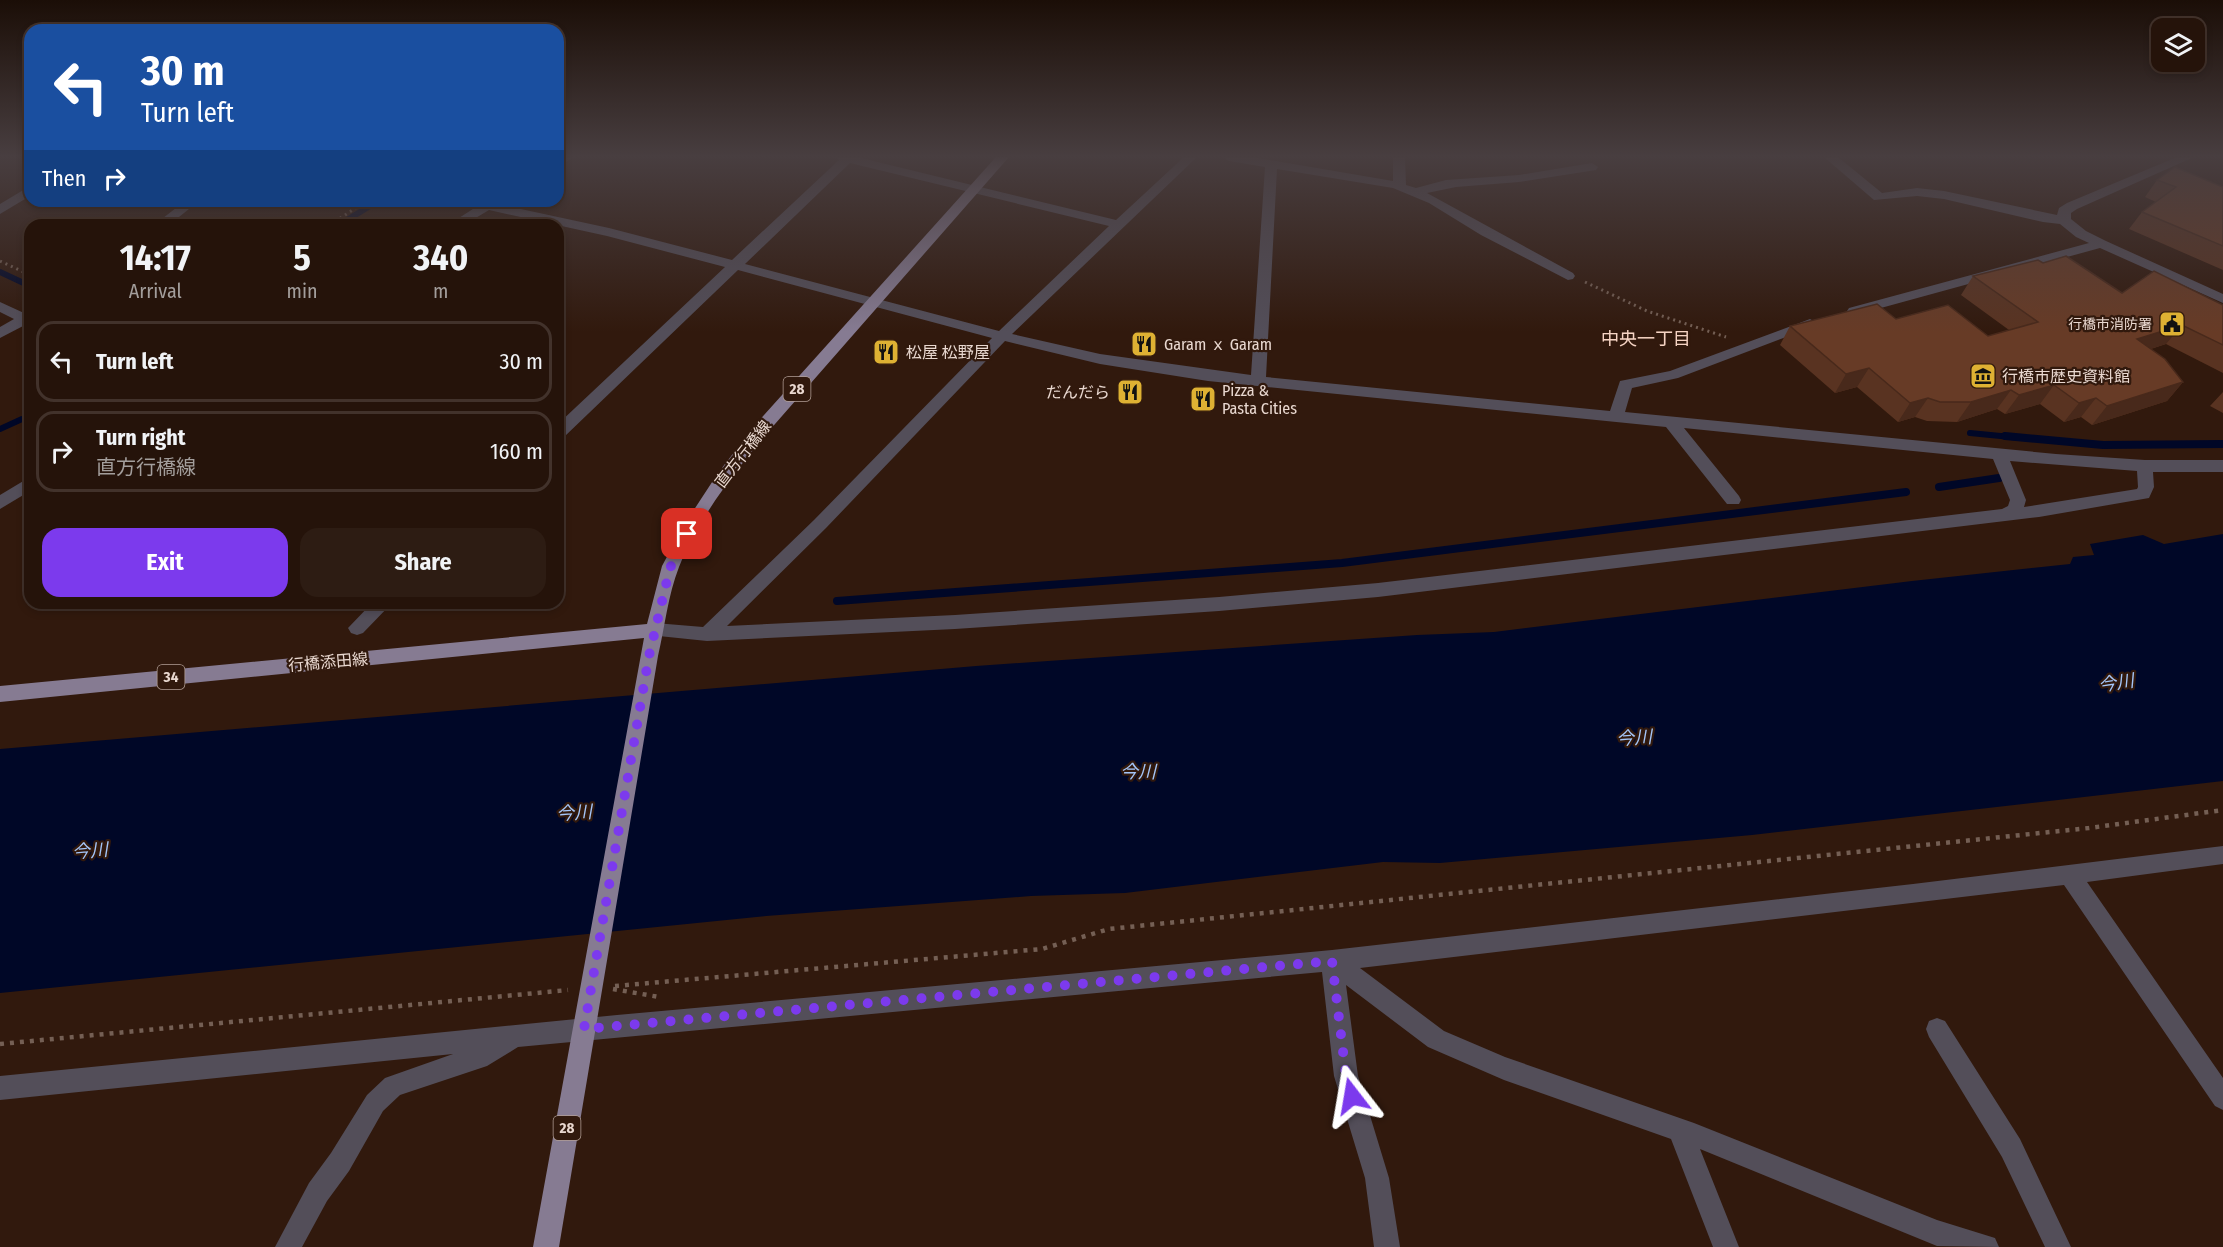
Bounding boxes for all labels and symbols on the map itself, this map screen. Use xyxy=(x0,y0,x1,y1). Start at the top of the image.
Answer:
public building icon: 行橋市消防署 xyxy=(2157,309,2187,339)
place label: 行橋市消防署 xyxy=(2068,316,2152,333)
district label: 中央一丁目 xyxy=(1601,328,1691,350)
restaurant icon: Garam ｘ Garam xyxy=(1129,329,1159,359)
place label: Garam ｘ Garam xyxy=(1164,335,1272,354)
restaurant icon: 松屋 松野屋 xyxy=(871,337,901,367)
place label: 松屋 松野屋 xyxy=(906,343,990,362)
museum icon: 行橋市歴史資料館 xyxy=(1968,361,1998,391)
place label: 行橋市歴史資料館 xyxy=(2002,367,2130,386)
road number: 28 xyxy=(784,377,810,401)
restaurant icon: だんだら xyxy=(1115,377,1145,407)
place label: Pizza & Pasta Cities xyxy=(1222,381,1297,418)
place label: だんだら xyxy=(1046,383,1110,402)
restaurant icon: Pizza & Pasta Cities xyxy=(1188,384,1218,414)
street label: 直方行橋線 xyxy=(711,417,775,491)
pin xyxy=(661,508,712,559)
street label: 行橋添田線 xyxy=(287,649,369,675)
road number: 34 xyxy=(158,665,184,689)
water label: 今川 xyxy=(2097,669,2137,697)
water label: 今川 xyxy=(1615,726,1655,750)
water label: 今川 xyxy=(1120,761,1158,783)
water label: 今川 xyxy=(555,801,595,825)
water label: 今川 xyxy=(71,838,111,864)
position arrow xyxy=(1320,1064,1384,1128)
road number: 28 xyxy=(554,1116,580,1140)

